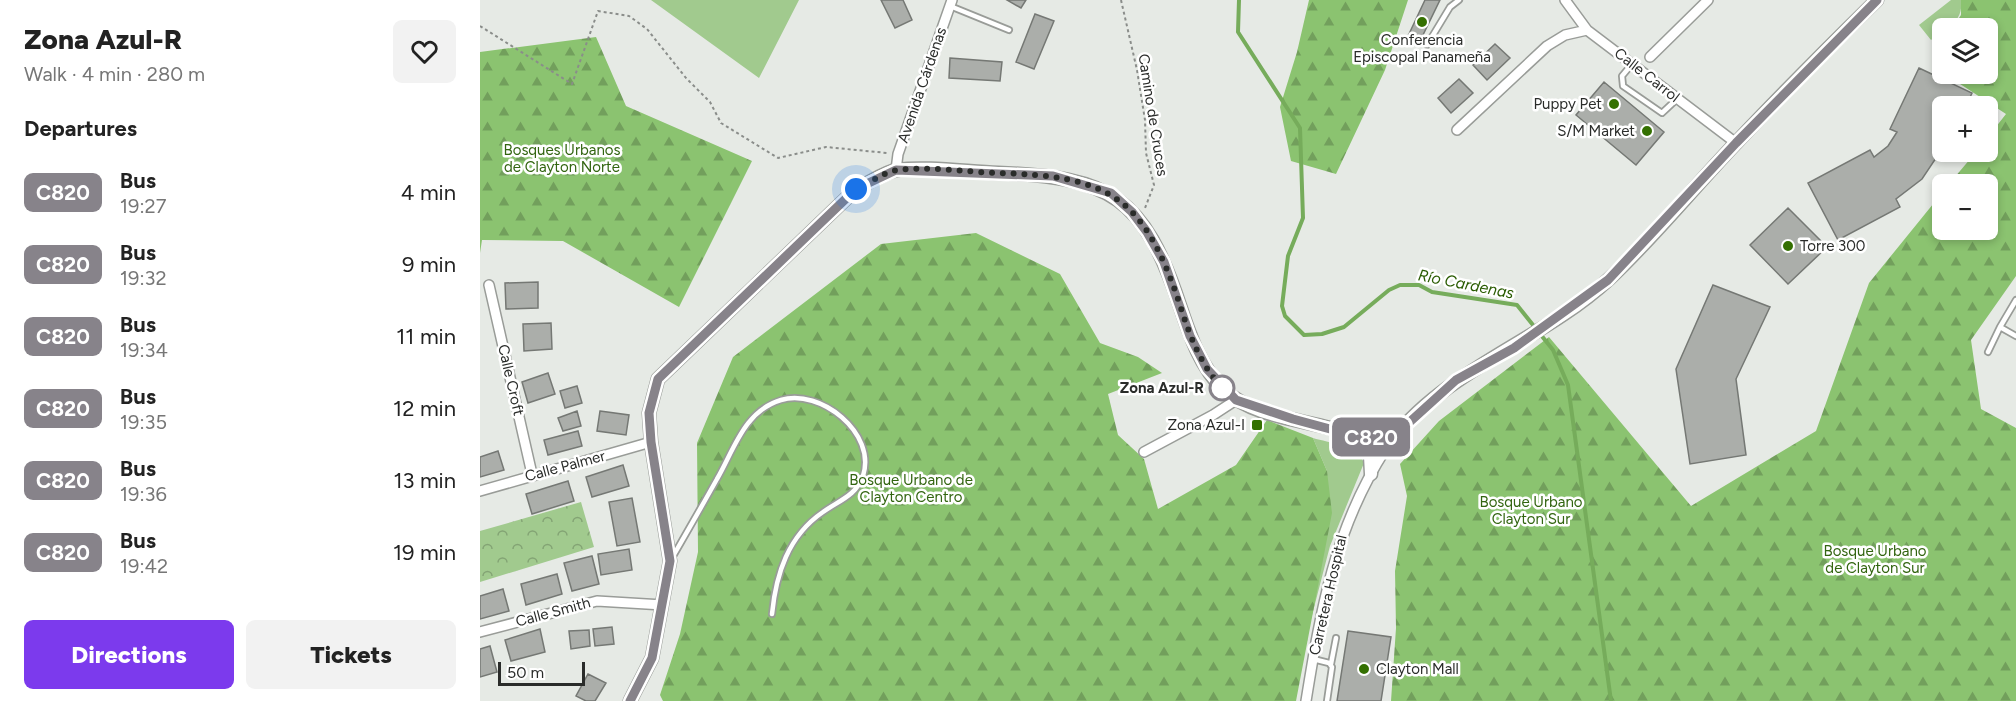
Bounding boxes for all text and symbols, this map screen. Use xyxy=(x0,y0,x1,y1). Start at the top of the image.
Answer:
marker: Conferencia Episcopal Panameña xyxy=(1415,15,1429,29)
map controls xyxy=(1932,18,1998,240)
button: layers xyxy=(1932,18,1998,84)
button: heart xyxy=(393,20,456,83)
text: Zona Azul-R xyxy=(24,22,182,56)
street label: Avenida Cárdenas xyxy=(894,25,950,145)
place label: Conferencia Episcopal Panameña xyxy=(1353,31,1491,66)
street label: Calle Carrol xyxy=(1611,44,1683,106)
street label: Camino de Cruces xyxy=(1134,52,1172,178)
text: Walk · 4 min · 280 m xyxy=(24,62,205,86)
place label: Puppy Pet xyxy=(1533,95,1602,113)
button: + xyxy=(1932,96,1998,162)
marker: Puppy Pet xyxy=(1607,97,1621,111)
text: Departures xyxy=(24,115,137,142)
place label: S/M Market xyxy=(1557,122,1635,140)
marker: S/M Market xyxy=(1640,124,1654,138)
park label: Bosques Urbanos de Clayton Norte xyxy=(504,141,620,176)
text: Bus xyxy=(120,167,156,194)
your location xyxy=(841,174,871,204)
button: − xyxy=(1932,174,1998,240)
text: 4 min xyxy=(401,179,456,206)
text: C820 xyxy=(36,180,90,205)
text: 19:27 xyxy=(120,194,166,218)
place label: Torre 300 xyxy=(1800,237,1865,255)
text: Bus xyxy=(120,239,156,266)
marker: Torre 300 xyxy=(1781,239,1795,253)
text: 9 min xyxy=(402,251,456,278)
text: C820 xyxy=(36,252,90,277)
water label: Río Cardenas xyxy=(1416,265,1516,303)
text: 19:32 xyxy=(120,266,167,290)
text: Bus xyxy=(120,311,156,338)
text: 11 min xyxy=(396,323,456,350)
text: C820 xyxy=(36,324,90,349)
text: 19:34 xyxy=(120,338,168,362)
street label: Calle Croft xyxy=(494,343,528,418)
marker: Zona Azul-R xyxy=(1209,375,1235,401)
place label: Zona Azul-R xyxy=(1120,379,1204,397)
text: Bus xyxy=(120,383,156,410)
text: 12 min xyxy=(393,395,456,422)
text: C820 xyxy=(36,396,90,421)
text: 19:35 xyxy=(120,410,167,434)
place label: Zona Azul-I xyxy=(1167,416,1245,434)
marker: Zona Azul-I xyxy=(1250,418,1264,432)
line badge: C820 xyxy=(1329,418,1413,456)
text: C820 xyxy=(1344,425,1398,450)
street label: Calle Palmer xyxy=(523,447,607,485)
text: Bus xyxy=(120,455,156,482)
text: 13 min xyxy=(393,467,456,494)
text: C820 xyxy=(36,468,90,493)
park label: Bosque Urbano de Clayton Centro xyxy=(849,471,973,506)
text: 19:36 xyxy=(120,482,167,506)
park label: Bosque Urbano Clayton Sur xyxy=(1480,493,1583,528)
text: Bus xyxy=(120,527,156,554)
street label: Carretera Hospital xyxy=(1305,533,1351,657)
text: 19 min xyxy=(393,539,456,566)
text: C820 xyxy=(36,540,90,565)
park label: Bosque Urbano de Clayton Sur xyxy=(1824,542,1927,577)
text: 19:42 xyxy=(120,554,168,578)
street label: Calle Smith xyxy=(514,593,592,631)
button: Directions xyxy=(24,620,234,689)
button: Tickets xyxy=(246,620,456,689)
scale bar xyxy=(498,659,585,686)
place label: Clayton Mall xyxy=(1376,660,1459,678)
marker: Clayton Mall xyxy=(1357,662,1371,676)
text: 50 m xyxy=(507,663,544,682)

